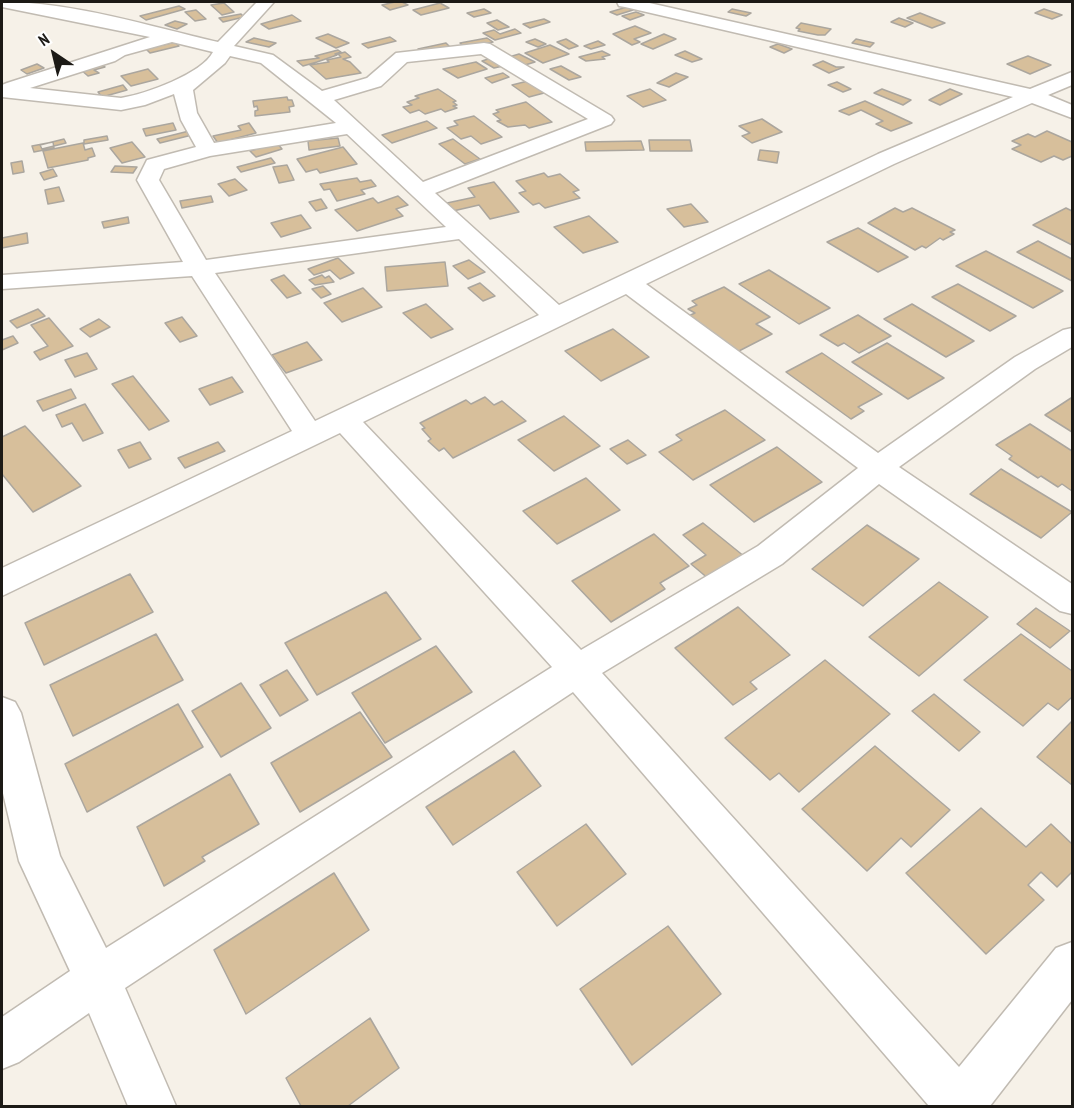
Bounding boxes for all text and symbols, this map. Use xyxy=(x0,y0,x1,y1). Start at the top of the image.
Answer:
north arrow xyxy=(24,24,84,84)
text: N xyxy=(34,29,53,50)

